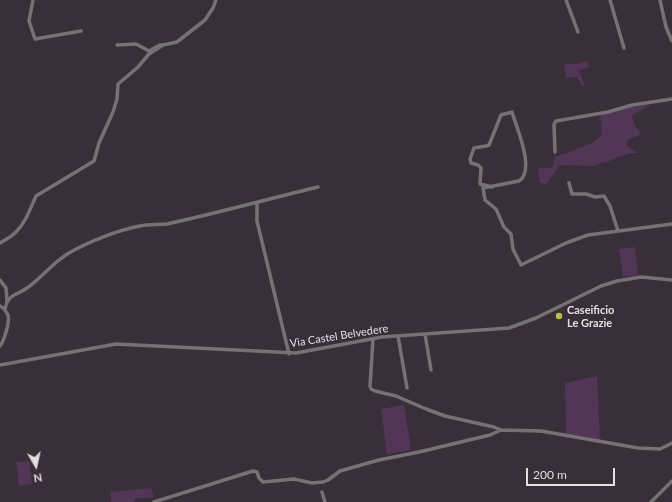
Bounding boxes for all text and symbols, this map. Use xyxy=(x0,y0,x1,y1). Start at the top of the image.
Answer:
place label: Caseificio Le Grazie xyxy=(567,303,614,329)
marker: Caseificio Le Grazie xyxy=(554,311,564,321)
street label: Via Castel Belvedere xyxy=(289,322,389,350)
north arrow xyxy=(16,446,56,486)
scale bar xyxy=(528,460,617,486)
text: 200 m xyxy=(533,467,567,482)
text: N xyxy=(33,471,43,485)

